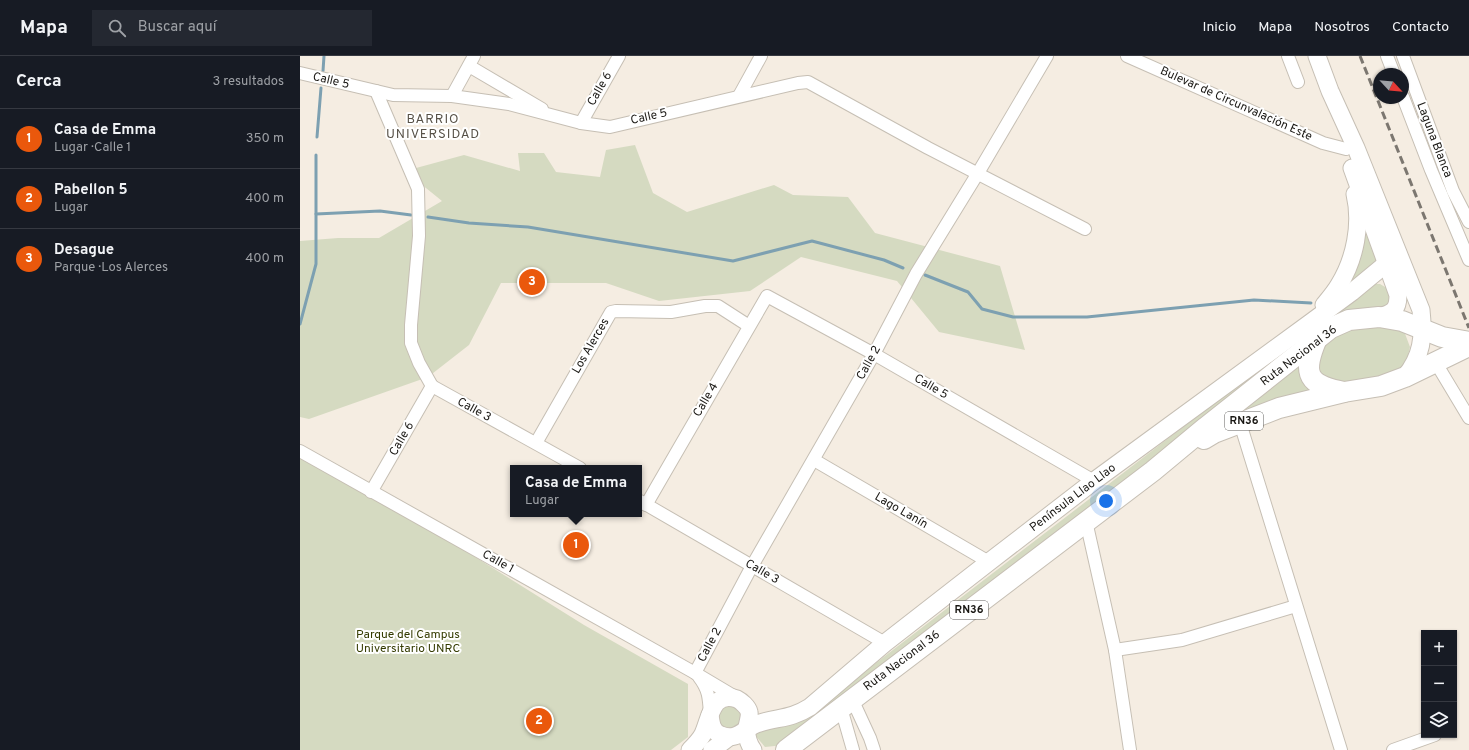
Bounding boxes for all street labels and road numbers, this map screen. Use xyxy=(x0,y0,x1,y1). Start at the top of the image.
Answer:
street label: Bulevar de Circunvalación Este xyxy=(1157,63,1315,145)
street label: Calle 5 xyxy=(311,69,351,93)
street label: Calle 6 xyxy=(584,69,616,109)
street label: Laguna Blanca xyxy=(1412,100,1456,180)
street label: Calle 5 xyxy=(629,105,669,129)
street label: Los Alerces xyxy=(569,315,613,377)
street label: Ruta Nacional 36 xyxy=(1257,322,1341,390)
street label: Calle 2 xyxy=(853,343,885,383)
street label: Calle 5 xyxy=(911,371,951,403)
street label: Calle 4 xyxy=(690,380,722,420)
street label: Calle 3 xyxy=(454,394,494,426)
road number: RN36 xyxy=(1225,412,1263,430)
street label: Calle 6 xyxy=(386,419,418,459)
street label: Península Llao Llao xyxy=(1027,460,1120,536)
street label: Lago Lanín xyxy=(871,489,931,533)
street label: Calle 1 xyxy=(479,547,517,577)
street label: Calle 3 xyxy=(742,556,782,588)
road number: RN36 xyxy=(950,601,988,619)
street label: Calle 2 xyxy=(694,625,726,665)
street label: Ruta Nacional 36 xyxy=(860,627,944,695)

